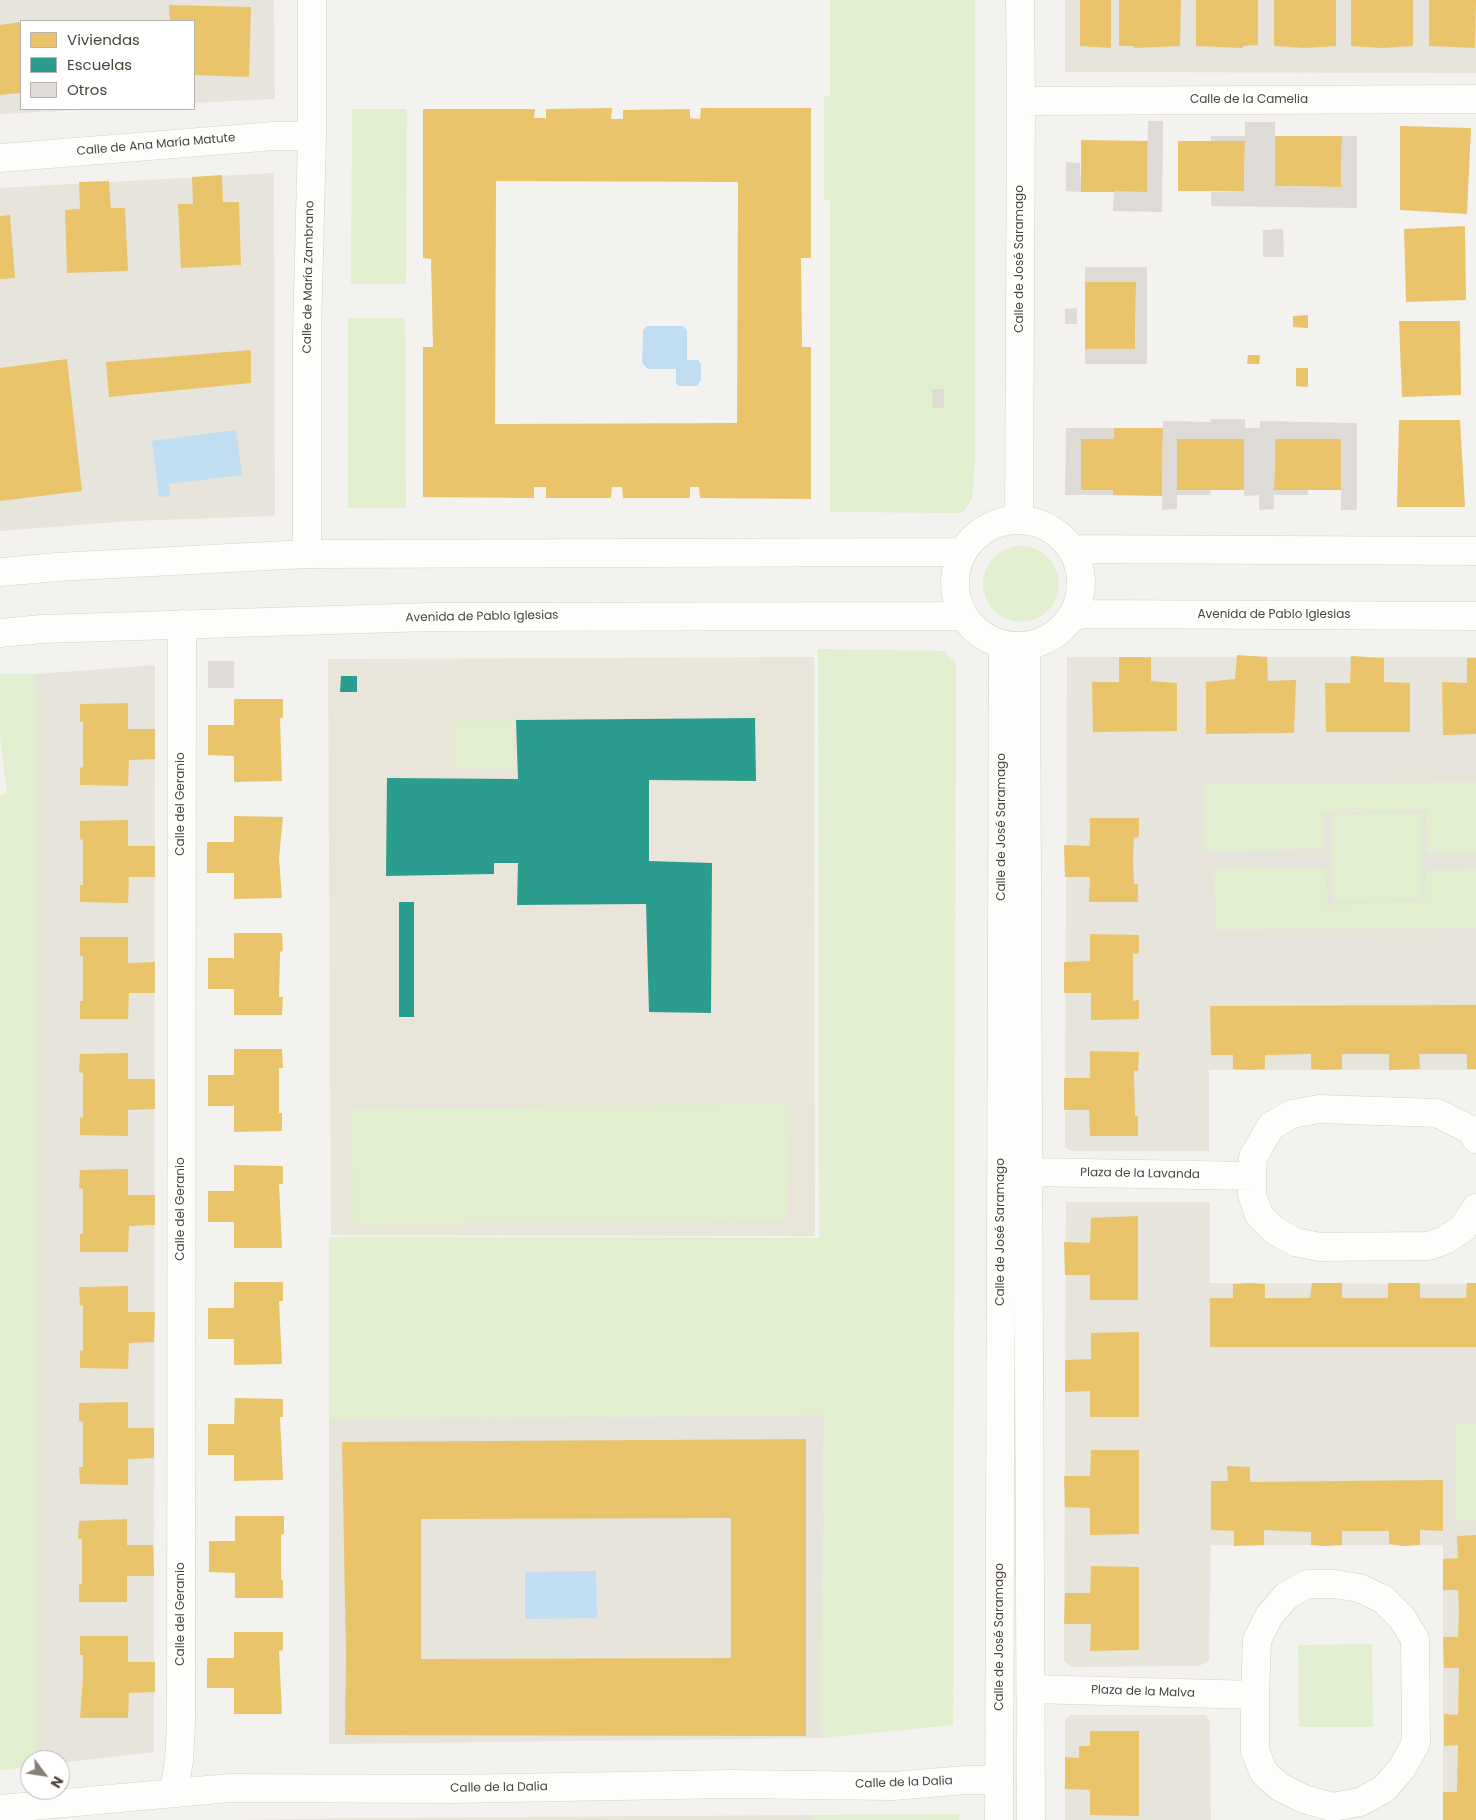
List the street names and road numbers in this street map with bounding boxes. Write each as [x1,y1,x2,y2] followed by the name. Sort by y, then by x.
[1190,93,1308,107] street label: Calle de la Camelia
[76,131,236,159] street label: Calle de Ana María Matute
[1013,185,1027,333] street label: Calle de José Saramago
[300,200,318,354] street label: Calle de María Zambrano
[405,608,559,626] street label: Avenida de Pablo Iglesias
[1197,608,1351,622] street label: Avenida de Pablo Iglesias
[174,752,188,856] street label: Calle del Geranio
[995,753,1009,901] street label: Calle de José Saramago
[174,1157,188,1261] street label: Calle del Geranio
[994,1158,1008,1306] street label: Calle de José Saramago
[1080,1166,1200,1182] street label: Plaza de la Lavanda
[174,1562,188,1666] street label: Calle del Geranio
[993,1563,1007,1711] street label: Calle de José Saramago
[1091,1683,1195,1701] street label: Plaza de la Malva
[855,1774,953,1792] street label: Calle de la Dalia
[450,1780,548,1796] street label: Calle de la Dalia

